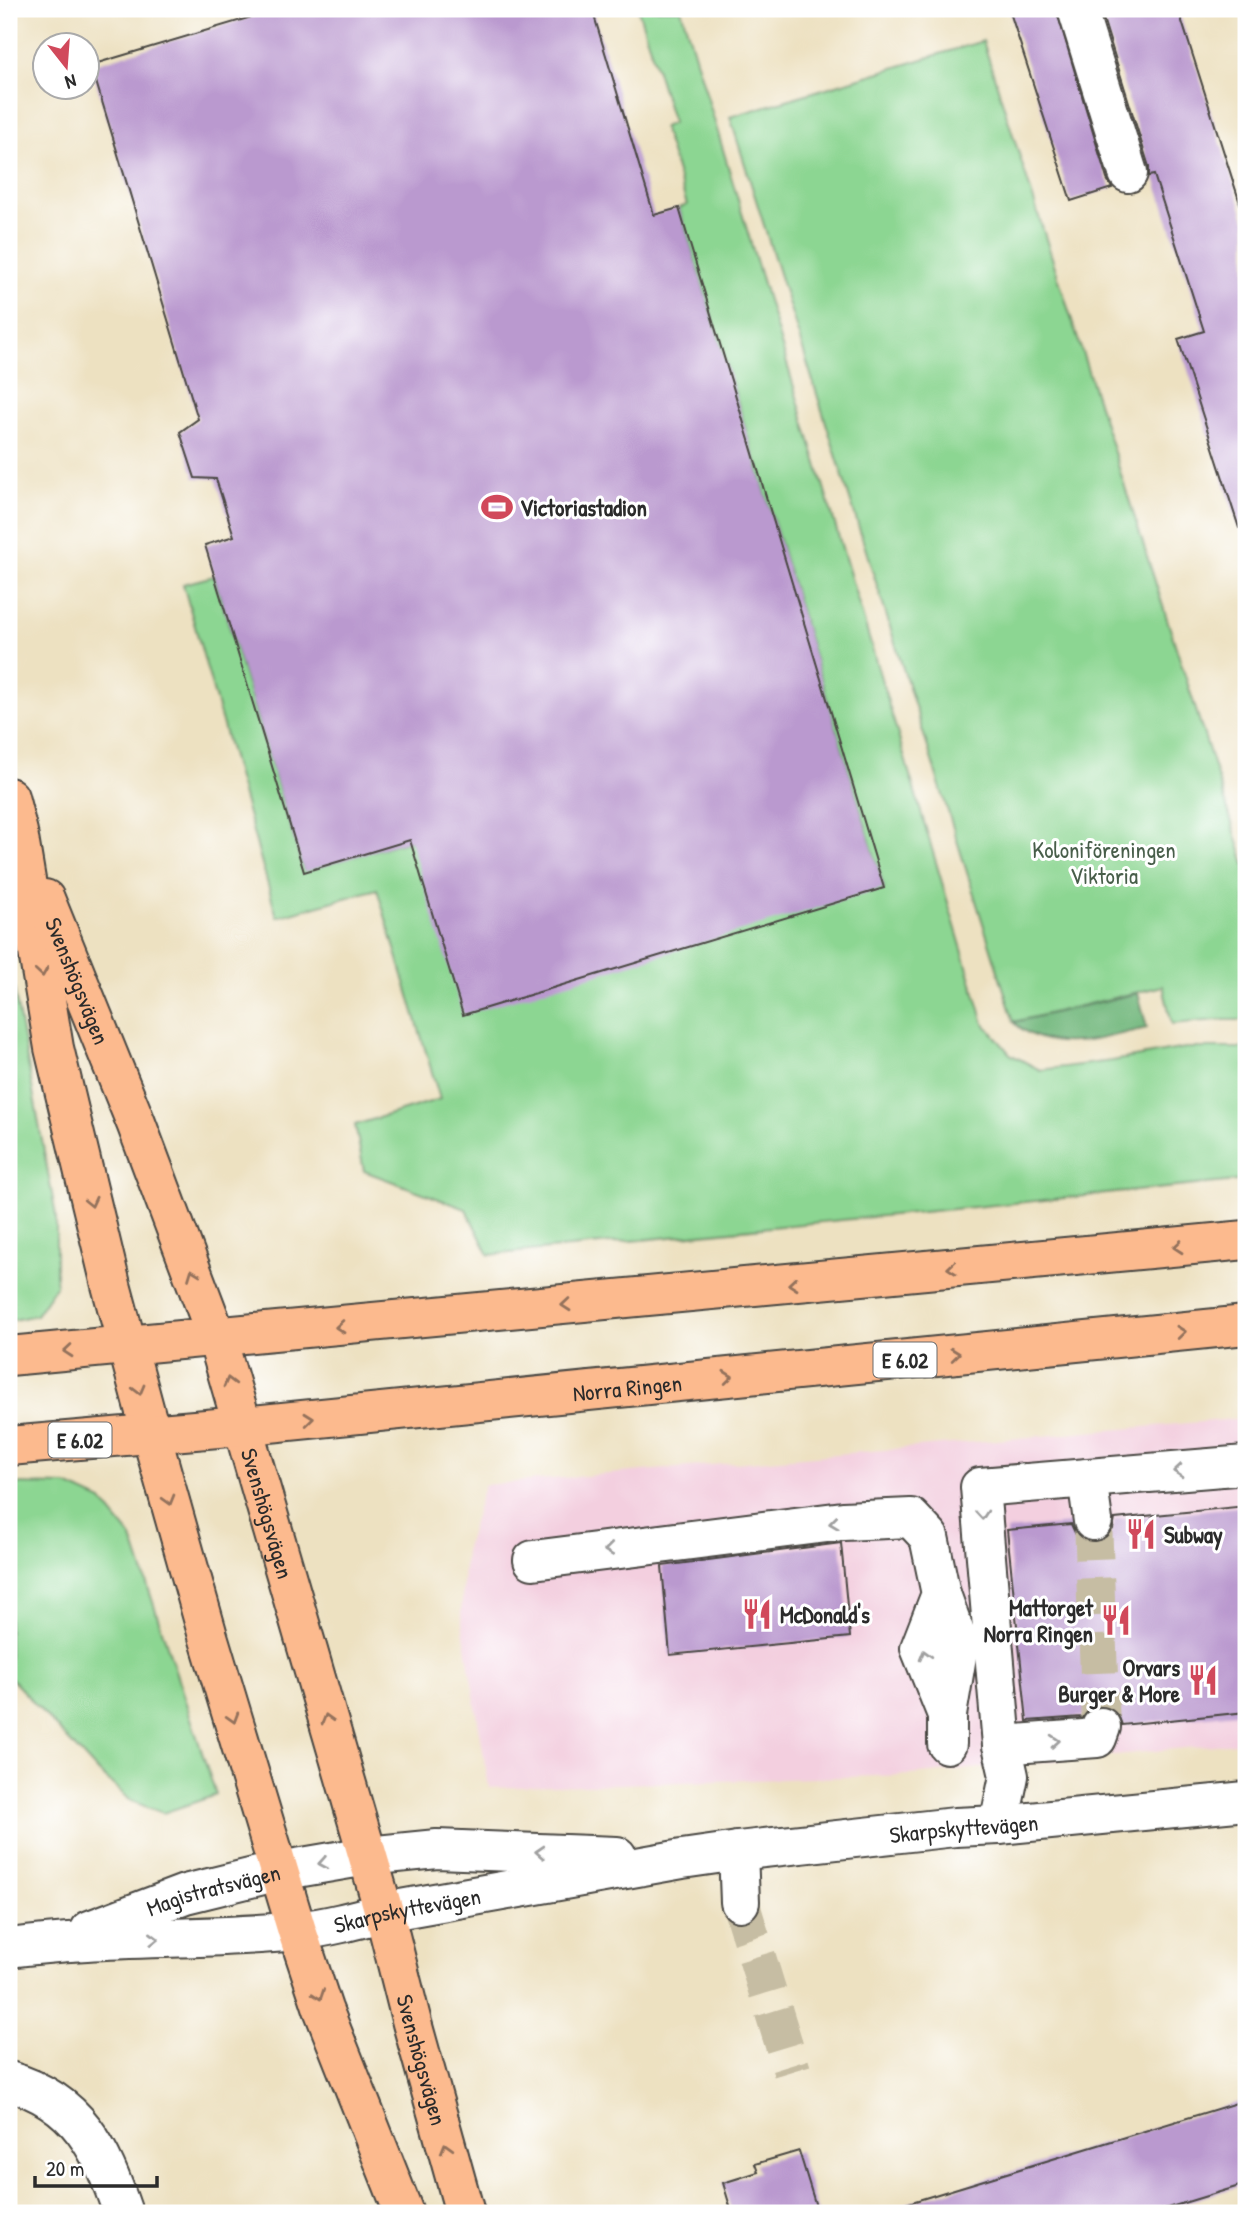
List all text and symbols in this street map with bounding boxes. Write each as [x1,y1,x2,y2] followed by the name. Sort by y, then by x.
[32,32,102,102] north arrow
[62,68,80,96] text: N
[480,490,514,524] sports icon: Victoriastadion
[520,492,647,523] place label: Victoriastadion
[1032,834,1176,891] park label: Koloniföreningen Viktoria
[38,912,118,1049] street label: Svenshögsvägen
[34,966,49,978] one-way arrow
[83,1196,97,1208] one-way arrow
[1173,1239,1184,1254] one-way arrow
[946,1261,958,1276] one-way arrow
[187,1269,201,1281] one-way arrow
[787,1276,798,1291] one-way arrow
[560,1297,571,1312] one-way arrow
[334,1319,345,1334] one-way arrow
[1176,1325,1187,1340] one-way arrow
[874,1342,936,1378] road number: E 6.02
[62,1343,73,1358] one-way arrow
[949,1347,960,1362] one-way arrow
[571,1366,683,1408] street label: Norra Ringen
[723,1370,734,1385] one-way arrow
[223,1376,237,1388] one-way arrow
[131,1384,145,1396] one-way arrow
[304,1412,315,1427] one-way arrow
[48,1422,112,1458] road number: E 6.02
[234,1444,302,1582] street label: Svenshögsvägen
[1172,1463,1183,1478] one-way arrow
[161,1494,176,1506] one-way arrow
[974,1510,989,1521] one-way arrow
[828,1515,840,1530] one-way arrow
[1124,1517,1158,1551] restaurant icon: Subway
[1164,1519,1223,1551] place label: Subway
[603,1543,614,1558] one-way arrow
[984,1592,1094,1650] place label: Mattorget Norra Ringen
[740,1597,774,1631] restaurant icon: McDonald's
[780,1599,870,1630] place label: McDonald's
[1099,1603,1133,1637] restaurant icon: Mattorget Norra Ringen
[918,1650,933,1662] one-way arrow
[1058,1652,1181,1710] place label: Orvars Burger & More
[1186,1663,1220,1697] restaurant icon: Orvars Burger & More
[224,1712,239,1724] one-way arrow
[321,1713,335,1725] one-way arrow
[1050,1734,1061,1749] one-way arrow
[888,1806,1039,1850] street label: Skarpskyttevägen
[535,1845,546,1860] one-way arrow
[317,1855,329,1870] one-way arrow
[142,1856,283,1923] street label: Magistratsvägen
[331,1880,483,1940] street label: Skarpskyttevägen
[149,1931,160,1946] one-way arrow
[311,1989,325,2001] one-way arrow
[390,1991,455,2129] street label: Svenshögsvägen
[440,2142,455,2154] one-way arrow
[35,2145,158,2189] scale bar
[46,2154,84,2183] text: 20 m

